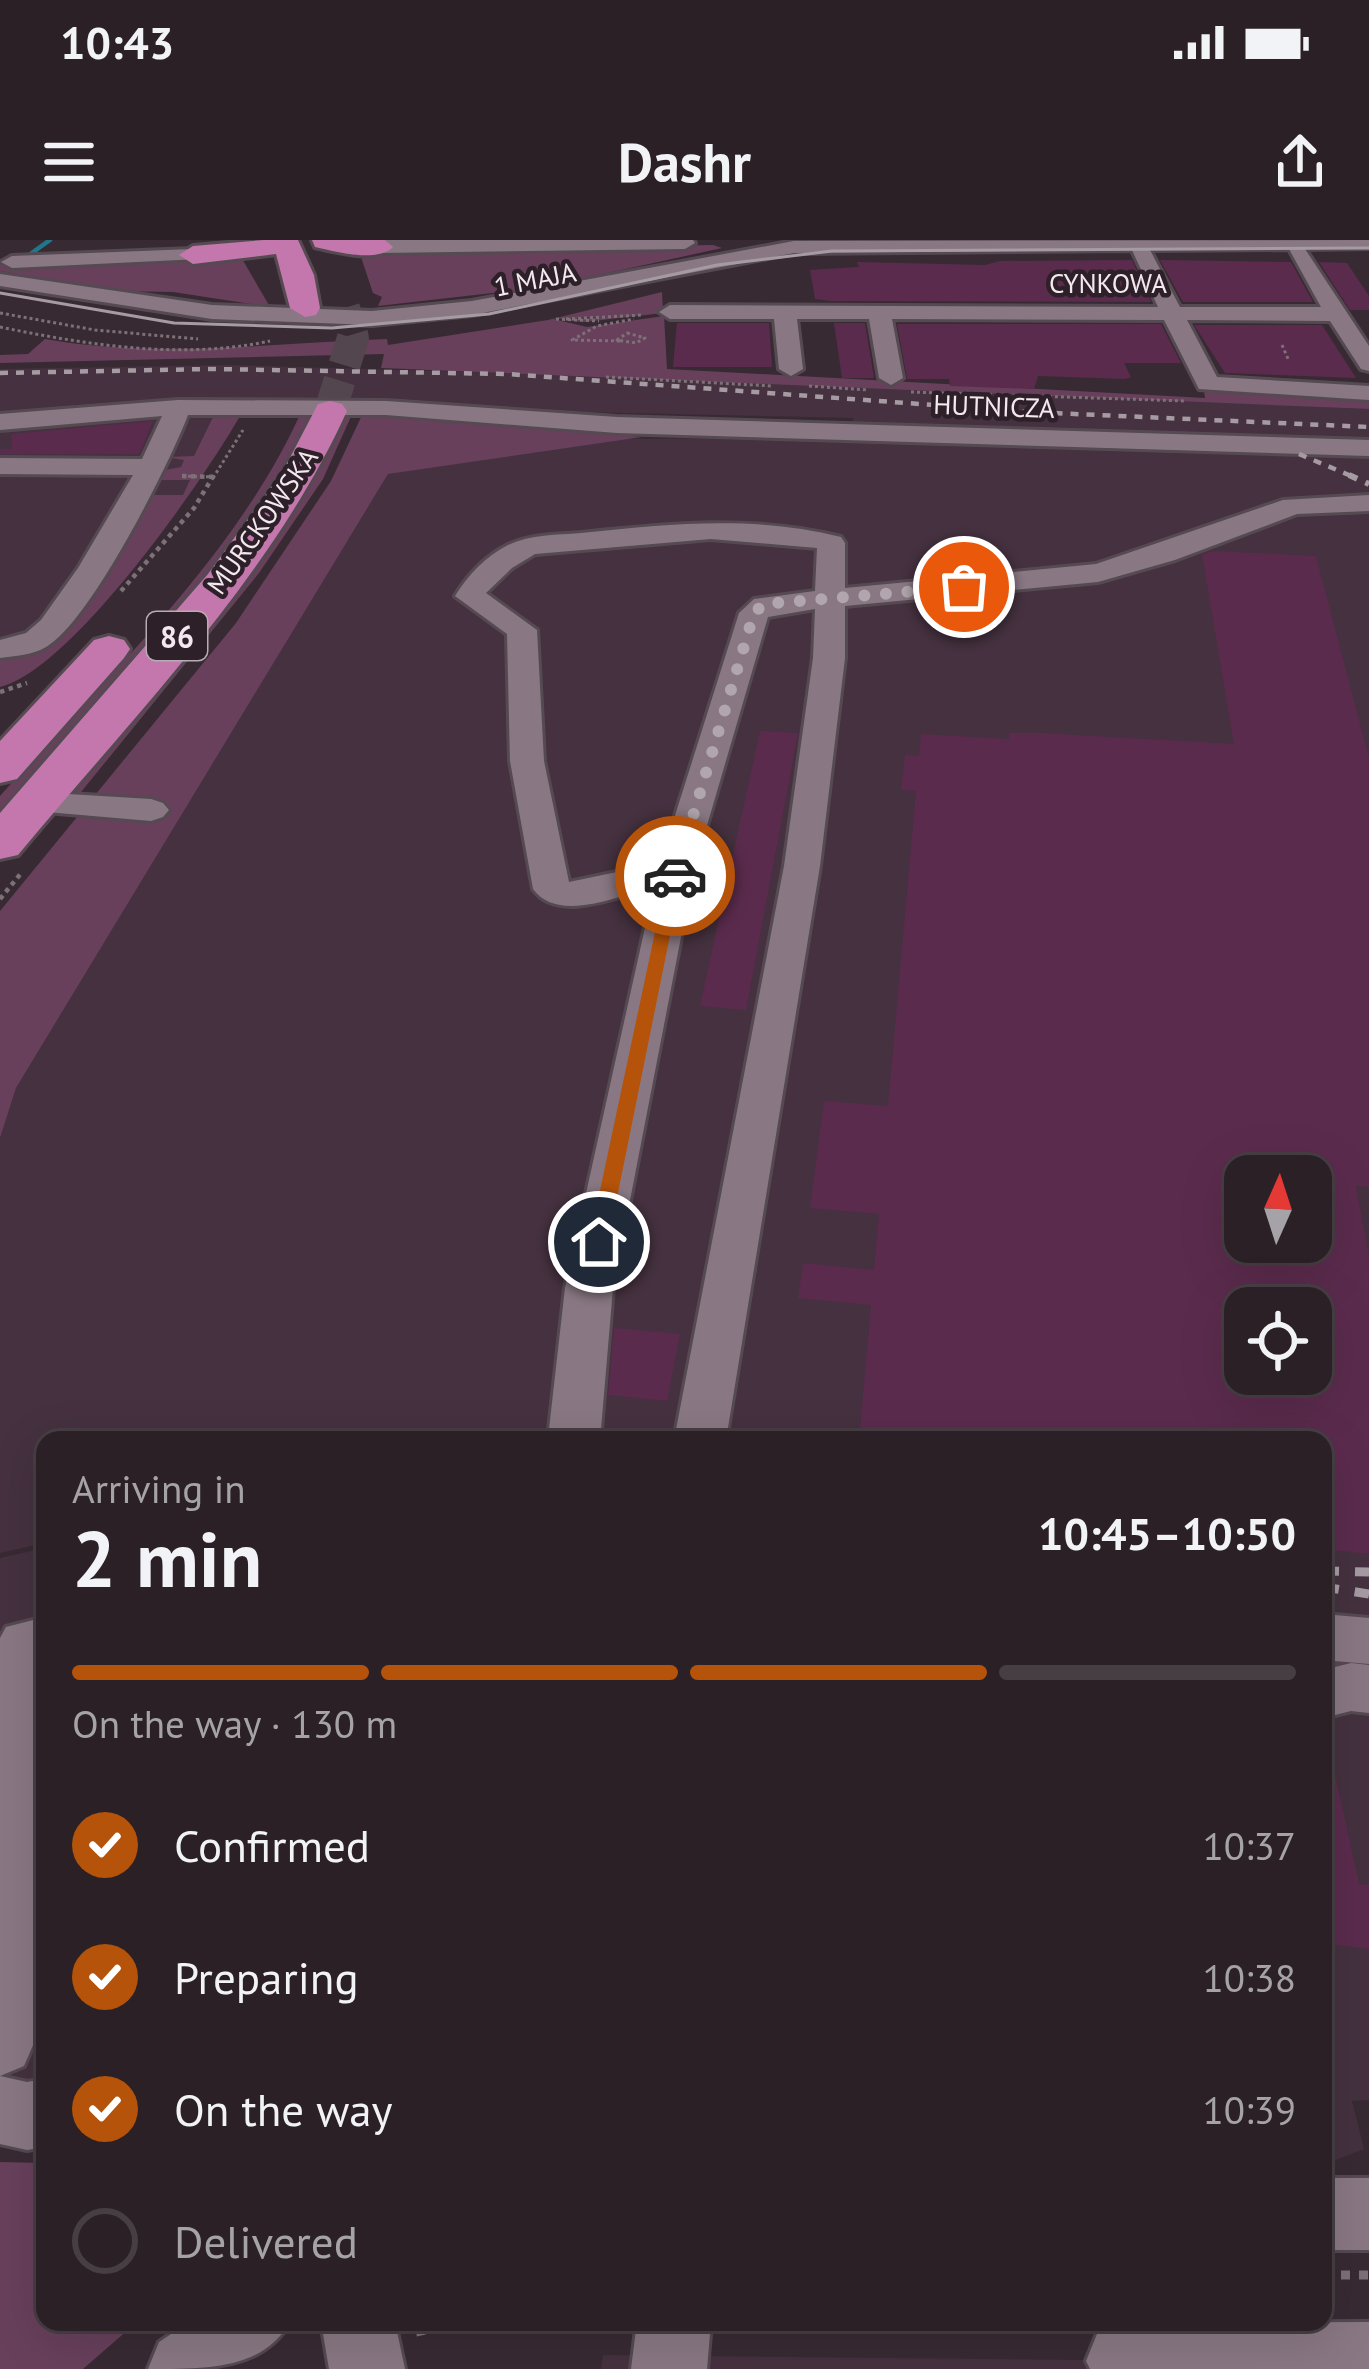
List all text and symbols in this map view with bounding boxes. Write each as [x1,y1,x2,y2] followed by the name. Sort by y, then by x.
[60,13,174,71] text: 10:43
[618,127,751,197] text: Dashr
[36,129,102,195] icon: menu
[1267,129,1333,195] icon: share
[491,254,579,304] street label: 1 MAJA
[1049,266,1167,300] street label: CYNKOWA
[933,387,1056,425] street label: HUTNICZA
[199,441,325,601] street label: MURCKOWSKA
[913,536,1015,638] pin
[931,554,997,620] icon: bag
[147,612,207,660] road number: 86
[615,816,735,936] courier
[642,843,708,909] icon: car
[1224,1155,1332,1263] north arrow
[1224,1155,1332,1395] map controls
[548,1191,650,1293] pin
[566,1209,632,1275] icon: home
[1224,1287,1332,1395] button: locate
[72,1463,246,1514] text: Arriving in
[1038,1504,1296,1562] text: 10:45–10:50
[72,1508,262,1609] text: 2 min
[72,1698,397,1749] text: On the way · 130 m
[72,1812,138,1878] icon: check
[174,1816,370,1874] text: Confirmed
[1202,1820,1296,1871] text: 10:37
[72,1944,138,2010] icon: check
[174,1948,359,2006] text: Preparing
[1202,1952,1296,2003] text: 10:38
[72,2076,138,2142] icon: check
[174,2080,393,2138] text: On the way
[1202,2084,1296,2135] text: 10:39
[174,2212,358,2270] text: Delivered

